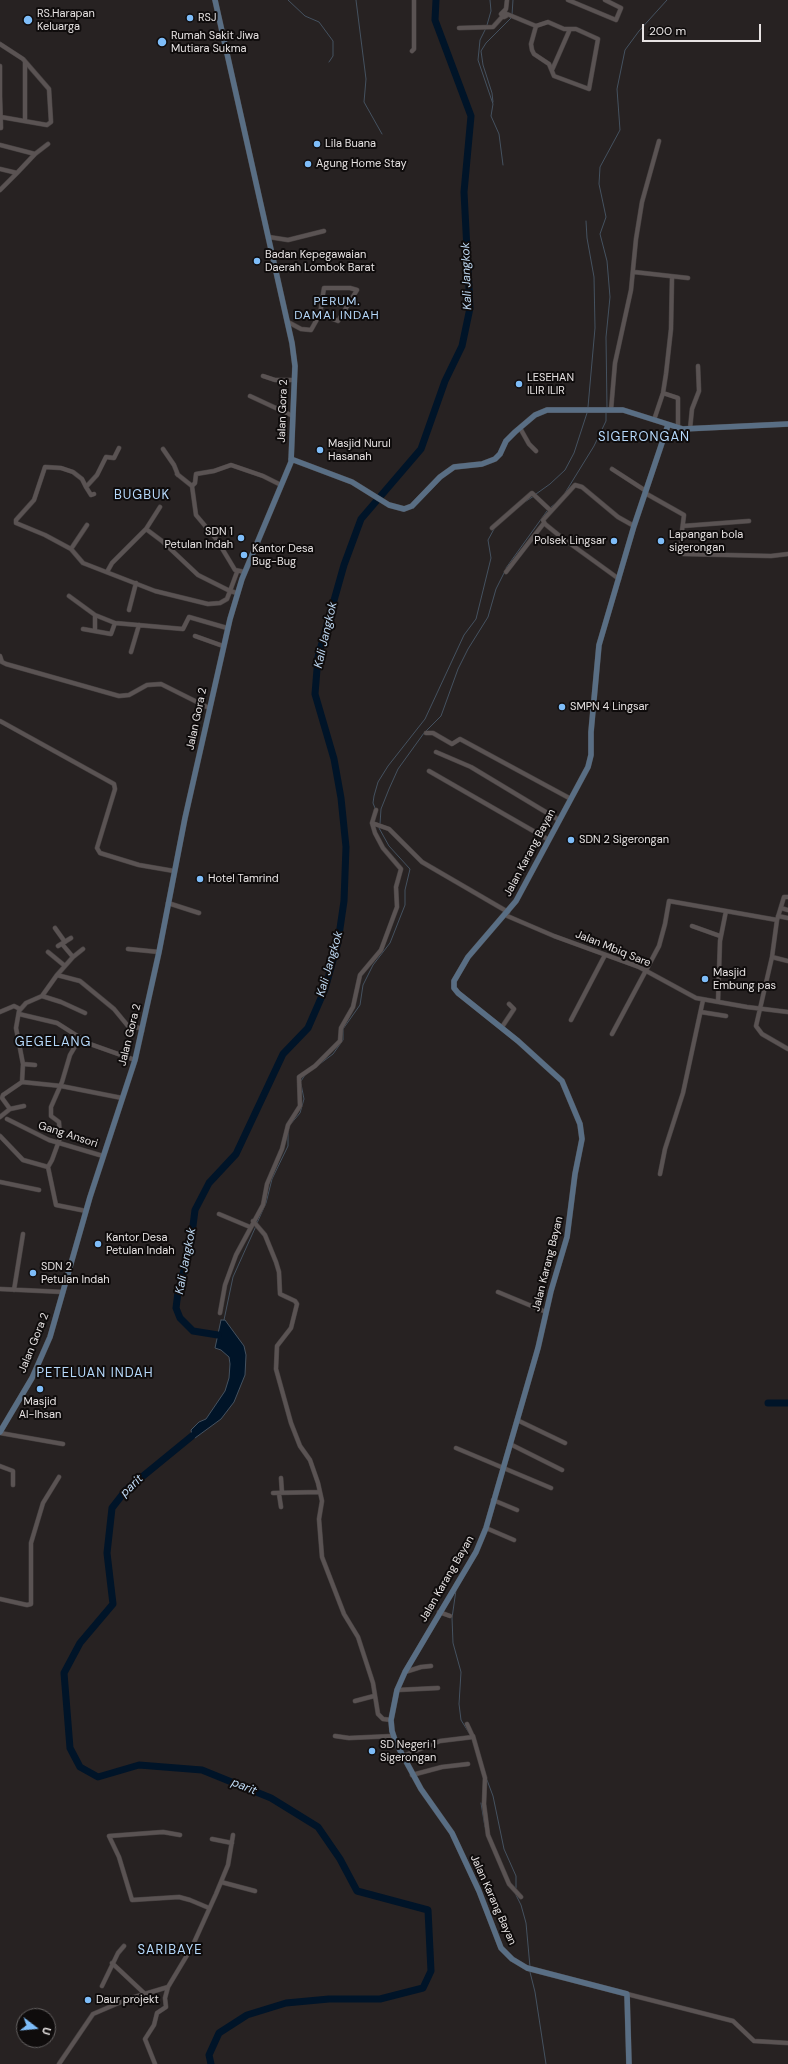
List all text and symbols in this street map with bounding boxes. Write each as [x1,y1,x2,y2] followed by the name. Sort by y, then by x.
[37,7,95,33] place label: RS.Harapan Keluarga
[198,11,216,25] place label: RSJ
[185,13,195,23] marker: RSJ
[22,14,34,26] marker: RS.Harapan Keluarga
[644,16,763,42] scale bar
[649,23,686,39] text: 200 m
[171,29,259,55] place label: Rumah Sakit Jiwa Mutiara Sukma
[156,36,168,48] marker: Rumah Sakit Jiwa Mutiara Sukma
[325,137,376,151] place label: Lila Buana
[312,139,322,149] marker: Lila Buana
[316,157,407,171] place label: Agung Home Stay
[303,159,313,169] marker: Agung Home Stay
[459,242,475,310] water label: Kali Jangkok
[265,248,375,274] place label: Badan Kepegawaian Daerah Lombok Barat
[252,256,262,266] marker: Badan Kepegawaian Daerah Lombok Barat
[294,295,380,323] district label: PERUM. DAMAI INDAH
[527,371,574,397] place label: LESEHAN ILIR ILIR
[275,379,291,443] street label: Jalan Gora 2
[514,379,524,389] marker: LESEHAN ILIR ILIR
[598,430,690,446] district label: SIGERONGAN
[328,437,391,463] place label: Masjid Nurul Hasanah
[315,445,325,455] marker: Masjid Nurul Hasanah
[114,488,170,504] district label: BUGBUK
[164,525,233,551] place label: SDN 1 Petulan Indah
[669,528,743,554] place label: Lapangan bola sigerongan
[236,533,246,543] marker: SDN 1 Petulan Indah
[534,534,606,548] place label: Polsek Lingsar
[609,536,619,546] marker: Polsek Lingsar
[656,536,666,546] marker: Lapangan bola sigerongan
[252,542,313,568] place label: Kantor Desa Bug-Bug
[239,550,249,560] marker: Kantor Desa Bug-Bug
[311,600,341,670] water label: Kali Jangkok
[184,687,210,751] street label: Jalan Gora 2
[570,700,649,714] place label: SMPN 4 Lingsar
[557,702,567,712] marker: SMPN 4 Lingsar
[501,807,559,899] street label: Jalan Karang Bayan
[579,833,669,847] place label: SDN 2 Sigerongan
[566,835,576,845] marker: SDN 2 Sigerongan
[208,872,279,886] place label: Hotel Tamrind
[195,874,205,884] marker: Hotel Tamrind
[573,928,653,970] street label: Jalan Mbiq Sare
[314,930,346,998] water label: Kali Jangkok
[713,966,776,992] place label: Masjid Embung pas
[700,974,710,984] marker: Masjid Embung pas
[116,1003,144,1067] street label: Jalan Gora 2
[15,1035,91,1051] district label: GEGELANG
[36,1119,100,1151] street label: Gang Ansori
[530,1215,566,1313] street label: Jalan Karang Bayan
[172,1226,200,1296] water label: Kali Jangkok
[106,1231,175,1257] place label: Kantor Desa Petulan Indah
[93,1239,103,1249] marker: Kantor Desa Petulan Indah
[41,1260,110,1286] place label: SDN 2 Petulan Indah
[28,1268,38,1278] marker: SDN 2 Petulan Indah
[16,1311,52,1375] street label: Jalan Gora 2
[37,1366,153,1382] district label: PETELUAN INDAH
[35,1384,45,1394] marker: Masjid Al-Ihsan
[19,1395,61,1421] place label: Masjid Al-Ihsan
[118,1472,146,1500] water label: parit
[417,1534,477,1624] street label: Jalan Karang Bayan
[380,1738,436,1764] place label: SD Negeri 1 Sigerongan
[367,1746,377,1756] marker: SD Negeri 1 Sigerongan
[229,1775,259,1799] water label: parit
[467,1853,519,1947] street label: Jalan Karang Bayan
[137,1943,203,1959] district label: SARIBAYE
[96,1993,159,2007] place label: Daur projekt
[83,1995,93,2005] marker: Daur projekt
[16,2008,56,2048] north arrow
[39,2025,54,2037] text: U

